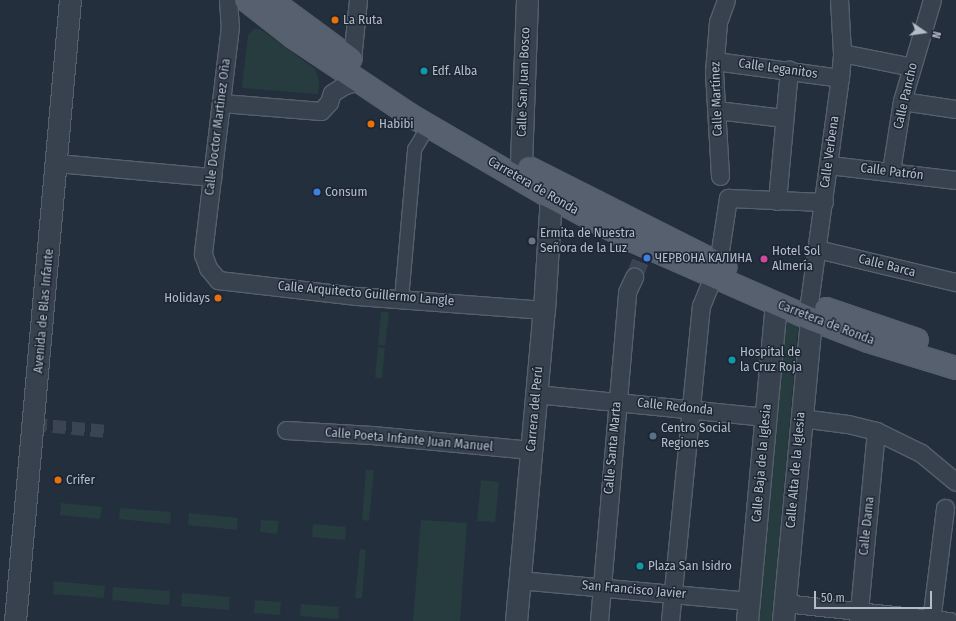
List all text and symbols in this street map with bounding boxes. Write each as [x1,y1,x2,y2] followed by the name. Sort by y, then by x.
[343,12,383,28] place label: La Ruta
[904,12,944,52] north arrow
[330,15,340,25] marker: La Ruta
[514,27,534,137] street label: Calle San Juan Bosco
[929,30,943,39] text: N
[737,56,819,82] street label: Calle Leganitos
[202,58,234,196] street label: Calle Doctor Martínez Oña
[708,61,726,137] street label: Calle Martínez
[891,61,921,131] street label: Calle Pancho
[432,63,477,79] place label: Edf. Alba
[419,66,429,76] marker: Edf. Alba
[817,115,843,189] street label: Calle Verbena
[379,116,414,132] place label: Habibi
[366,119,376,129] marker: Habibi
[485,154,581,218] street label: Carretera de Ronda
[859,160,925,184] street label: Calle Patrón
[325,184,367,200] place label: Consum
[312,187,322,197] marker: Consum
[540,226,635,257] place label: Ermita de Nuestra Señora de la Luz
[527,236,537,246] marker: Ermita de Nuestra Señora de la Luz
[772,244,820,275] place label: Hotel Sol Almería
[31,248,57,374] street label: Avenida de Blas Infante
[655,250,752,266] place label: ЧЕРВOHA KAЛИHA
[857,251,917,281] street label: Calle Barca
[642,253,652,263] marker: ЧЕРВOHA KAЛИHA
[759,254,769,264] marker: Hotel Sol Almería
[277,279,455,309] street label: Calle Arquitecto Guillermo Langle
[164,290,210,306] place label: Holidays
[213,293,223,303] marker: Holidays
[775,297,877,349] street label: Carretera de Ronda
[740,345,802,376] place label: Hospital de la Cruz Roja
[727,355,737,365] marker: Hospital de la Cruz Roja
[524,366,546,452] street label: Carrera del Perú
[636,395,714,419] street label: Calle Redonda
[601,401,625,495] street label: Calle Santa Marta
[749,403,775,523] street label: Calle Baja de la Iglesia
[783,411,809,529] street label: Calle Alta de la Iglesia
[661,421,731,452] place label: Centro Social Regiones
[324,425,494,455] street label: Calle Poeta Infante Juan Manuel
[648,431,658,441] marker: Centro Social Regiones
[66,472,95,488] place label: Crifer
[53,475,63,485] marker: Crifer
[856,496,878,556] street label: Calle Dama
[648,558,732,574] place label: Plaza San Isidro
[635,561,645,571] marker: Plaza San Isidro
[581,578,687,602] street label: San Francisco Javier
[816,583,934,609] scale bar
[821,591,845,605] text: 50 m

